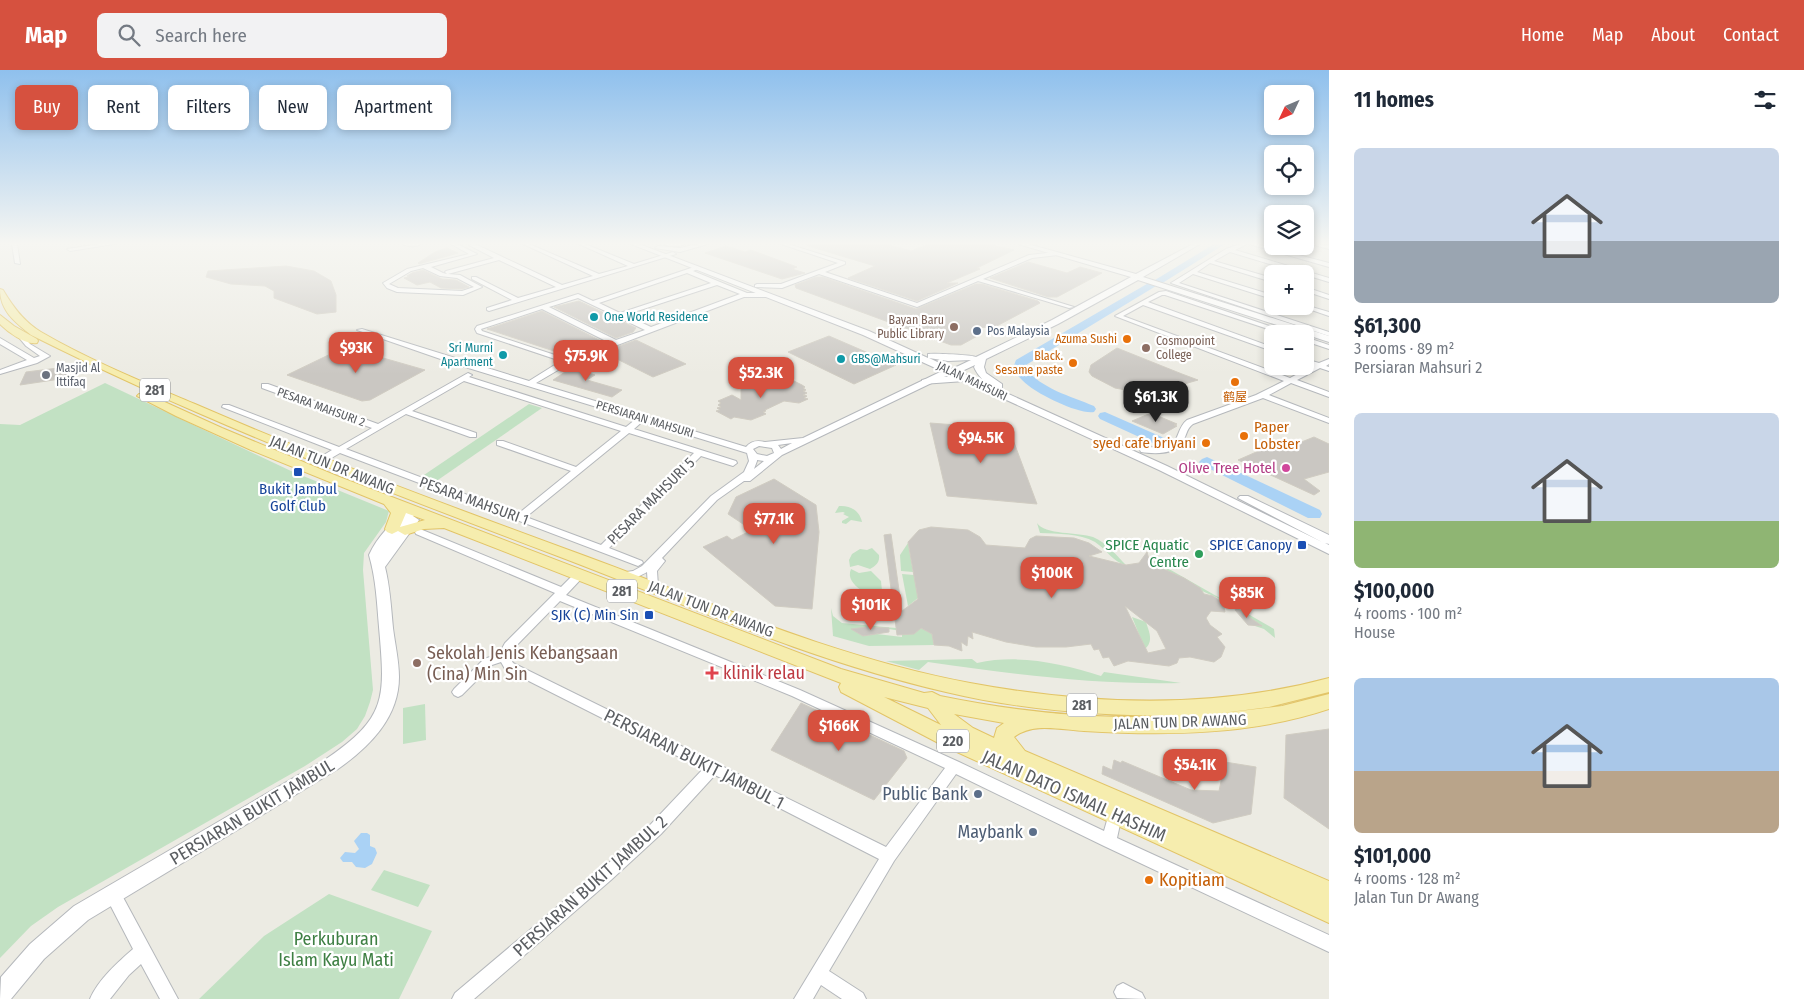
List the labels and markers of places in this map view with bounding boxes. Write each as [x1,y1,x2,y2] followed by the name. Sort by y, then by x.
[604,310,708,324] place label: One World Residence
[588,311,600,323] marker: One World Residence
[877,313,945,341] place label: Bayan Baru Public Library
[948,321,960,333] marker: Bayan Baru Public Library
[987,324,1050,338] place label: Pos Malaysia
[971,325,983,337] marker: Pos Malaysia
[326,332,386,374] pin: $93K
[1055,332,1117,346] place label: Azuma Sushi
[1121,333,1133,345] marker: Azuma Sushi
[1156,334,1215,362] place label: Cosmopoint College
[545,340,627,382] pin: $75.9K
[441,341,493,369] place label: Sri Murni Apartment
[1140,342,1152,354] marker: Cosmopoint College
[497,349,509,361] marker: Sri Murni Apartment
[995,349,1063,377] place label: Black. Sesame paste
[851,352,921,366] place label: GBS@Mahsuri
[835,353,847,365] marker: GBS@Mahsuri
[720,356,802,399] pin: $52.3K
[1067,357,1079,369] marker: Black. Sesame paste
[56,361,100,389] place label: Masjid Al Ittifaq
[40,369,52,381] marker: Masjid Al Ittifaq
[1229,376,1241,388] marker: 鹤屋
[1115,380,1197,423] pin: $61.3K
[1223,390,1247,404] place label: 鹤屋
[1254,418,1301,453] place label: Paper Lobster
[940,422,1022,464] pin: $94.5K
[1238,430,1250,442] marker: Paper Lobster
[1093,434,1196,452] place label: syed cafe briyani
[1200,437,1212,449] marker: syed cafe briyani
[1179,459,1276,477] place label: Olive Tree Hotel
[1280,462,1292,474] marker: Olive Tree Hotel
[292,466,304,478] marker: Bukit Jambul Golf Club
[259,480,337,515] place label: Bukit Jambul Golf Club
[733,502,815,545] pin: $77.1K
[1105,536,1190,571] place label: SPICE Aquatic Centre
[1209,536,1292,554] place label: SPICE Canopy
[1296,539,1308,551] marker: SPICE Canopy
[1193,548,1205,560] marker: SPICE Aquatic Centre
[1017,556,1087,599] pin: $100K
[1217,576,1277,619] pin: $85K
[836,588,906,631] pin: $101K
[551,606,639,624] place label: SJK (C) Min Sin
[643,609,655,621] marker: SJK (C) Min Sin
[427,642,618,685] place label: Sekolah Jenis Kebangsaan (Cina) Min Sin
[411,657,423,669] marker: Sekolah Jenis Kebangsaan (Cina) Min Sin
[723,662,805,684] place label: klinik relau
[705,666,719,680] marker: klinik relau
[804,710,874,752] pin: $166K
[1154,748,1236,791] pin: $54.1K
[882,783,969,805] place label: Public Bank
[972,788,984,800] marker: Public Bank
[958,821,1024,843] place label: Maybank
[1027,826,1039,838] marker: Maybank
[1159,869,1225,891] place label: Kopitiam
[1143,874,1155,886] marker: Kopitiam

